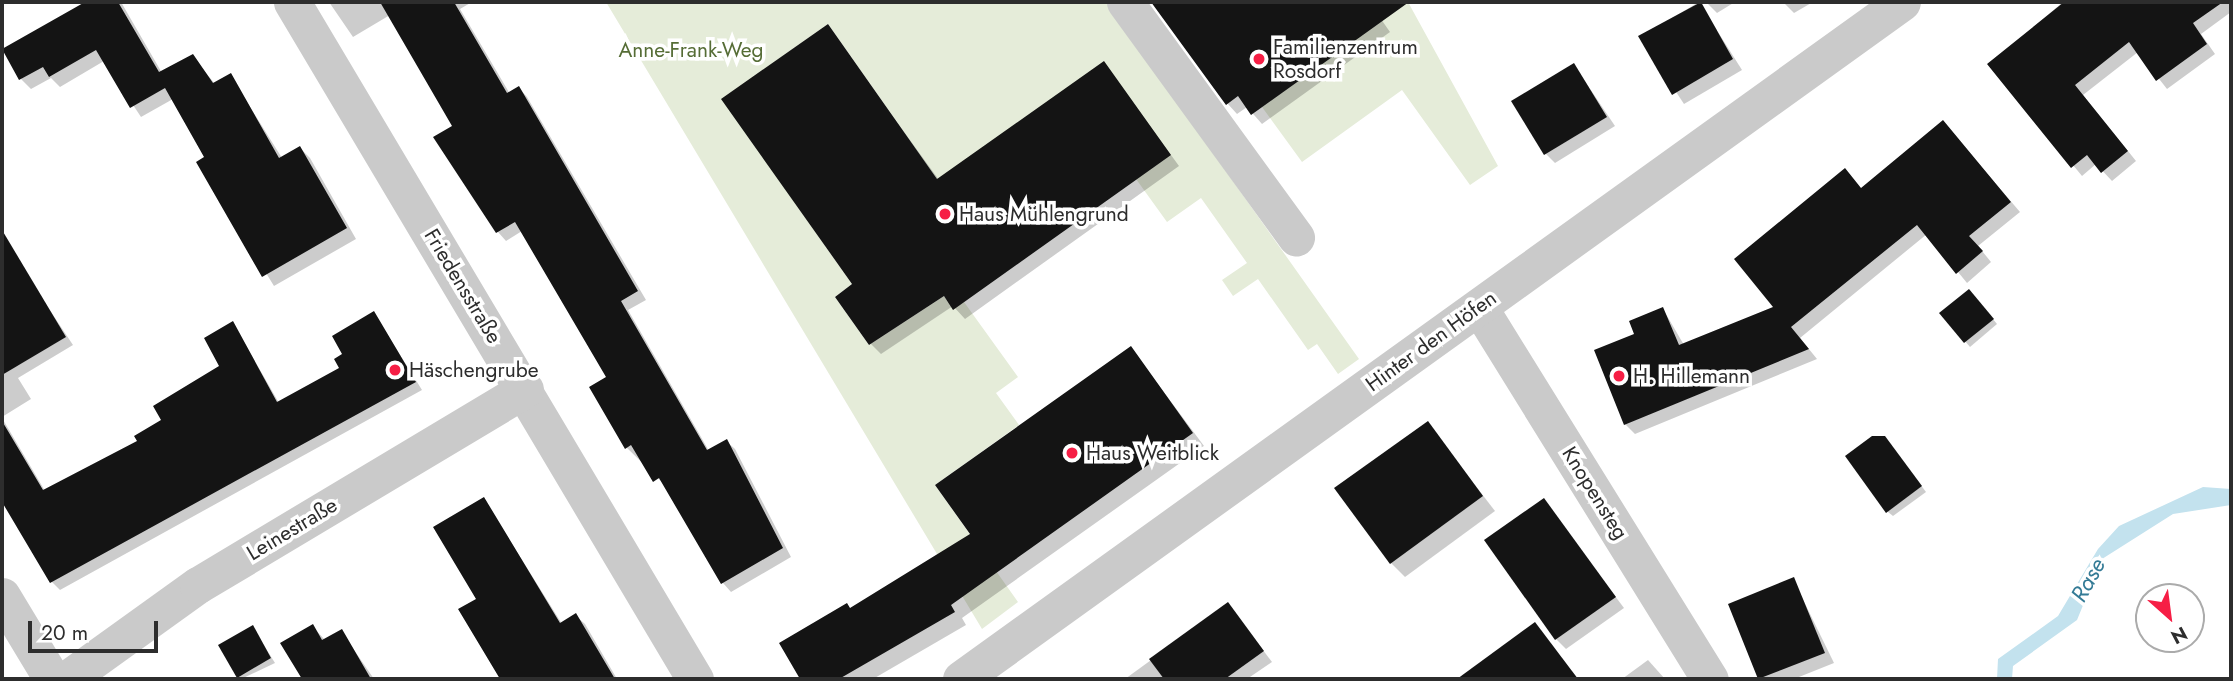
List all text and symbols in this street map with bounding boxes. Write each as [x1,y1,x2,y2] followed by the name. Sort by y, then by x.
[1273,34,1418,84] place label: Familienzentrum Rosdorf
[618,37,764,63] park label: Anne-Frank-Weg
[1251,51,1267,67] marker: Familienzentrum Rosdorf
[959,201,1129,227] place label: Haus Mühlengrund
[937,206,953,222] marker: Haus Mühlengrund
[419,224,507,348] street label: Friedensstraße
[1361,285,1501,397] street label: Hinter den Höfen
[409,357,539,383] place label: Häschengrube
[387,362,403,378] marker: Häschengrube
[1633,363,1750,389] place label: H. Hillemann
[1611,368,1627,384] marker: H. Hillemann
[1086,440,1219,466] place label: Haus Weitblick
[1557,442,1633,544] street label: Knopensteg
[1064,445,1080,461] marker: Haus Weitblick
[242,492,342,566] street label: Leinestraße
[2065,553,2111,607] water label: Rase
[2135,583,2205,653] north arrow
[32,608,161,652] scale bar
[41,618,88,648] text: 20 m
[2166,620,2192,651] text: N

